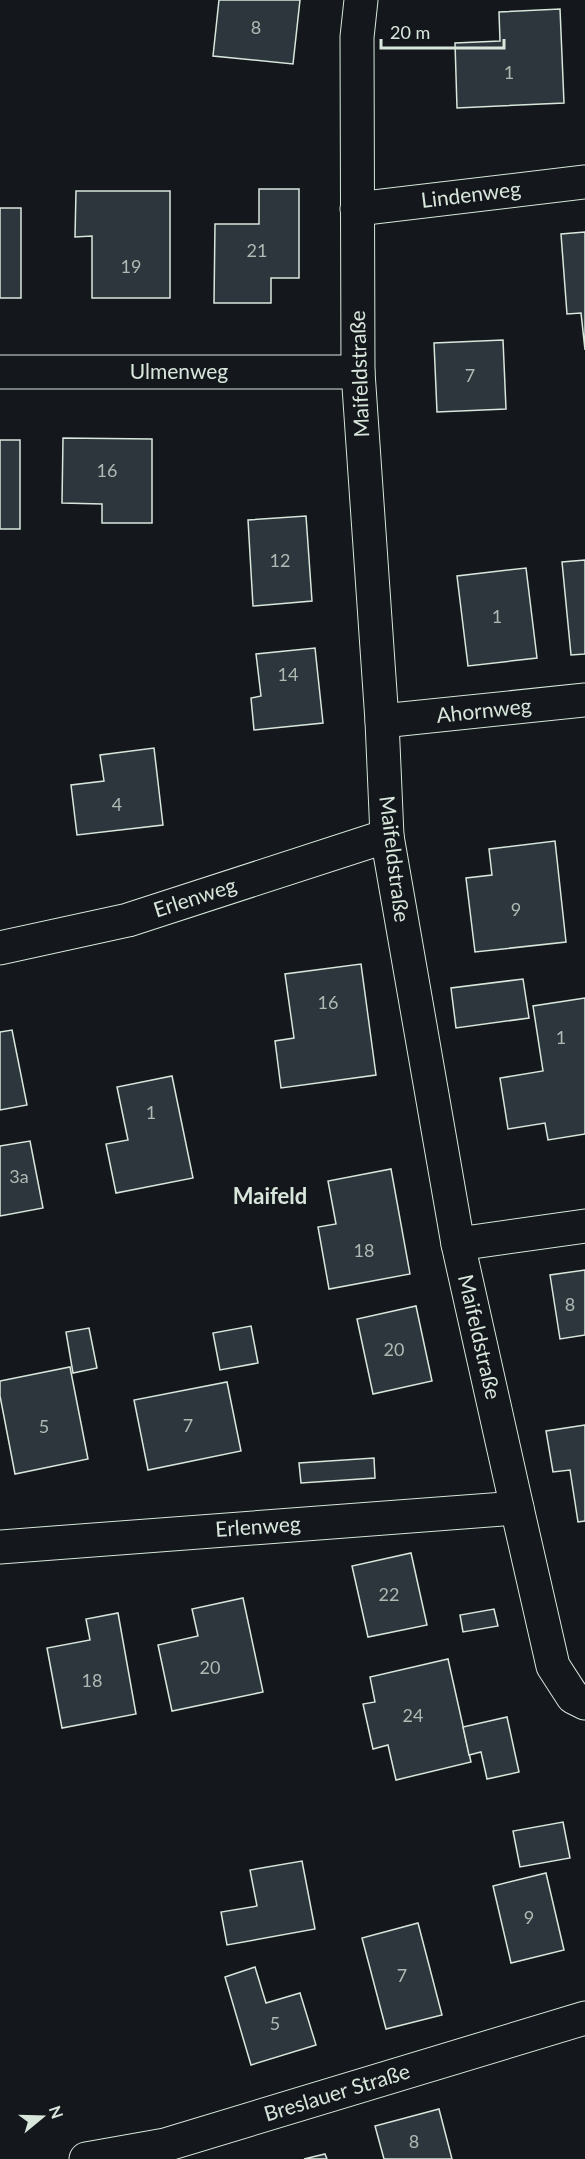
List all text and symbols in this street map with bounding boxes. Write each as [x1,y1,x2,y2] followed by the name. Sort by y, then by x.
[381,12,504,50] scale bar
[251,16,261,38] house number: 8
[390,21,430,43] text: 20 m
[504,61,514,83] house number: 1
[419,175,522,212] street label: Lindenweg
[247,239,267,261] house number: 21
[121,255,141,277] house number: 19
[344,310,373,438] street label: Maifeldstraße
[130,358,228,383] street label: Ulmenweg
[465,364,475,386] house number: 7
[97,459,117,481] house number: 16
[270,549,290,571] house number: 12
[492,605,502,627] house number: 1
[278,663,298,685] house number: 14
[435,692,533,727] street label: Ahornweg
[112,793,122,815] house number: 4
[375,794,416,924] street label: Maifeldstraße
[150,871,239,922] street label: Erlenweg
[511,898,521,920] house number: 9
[318,991,338,1013] house number: 16
[556,1026,566,1048] house number: 1
[146,1101,156,1123] house number: 1
[9,1165,29,1187] house number: 3a
[233,1182,307,1209] district label: Maifeld
[354,1239,374,1261] house number: 18
[454,1272,507,1401] street label: Maifeldstraße
[565,1293,575,1315] house number: 8
[384,1338,404,1360] house number: 20
[183,1414,193,1436] house number: 7
[39,1415,49,1437] house number: 5
[214,1510,302,1541] street label: Erlenweg
[379,1583,399,1605] house number: 22
[200,1656,220,1678] house number: 20
[82,1669,102,1691] house number: 18
[403,1704,423,1726] house number: 24
[524,1906,534,1928] house number: 9
[397,1964,407,1986] house number: 7
[270,2012,280,2034] house number: 5
[261,2058,412,2126] street label: Breslauer Straße
[12,2087,72,2147] north arrow
[46,2103,68,2121] text: N
[409,2130,419,2152] house number: 8

